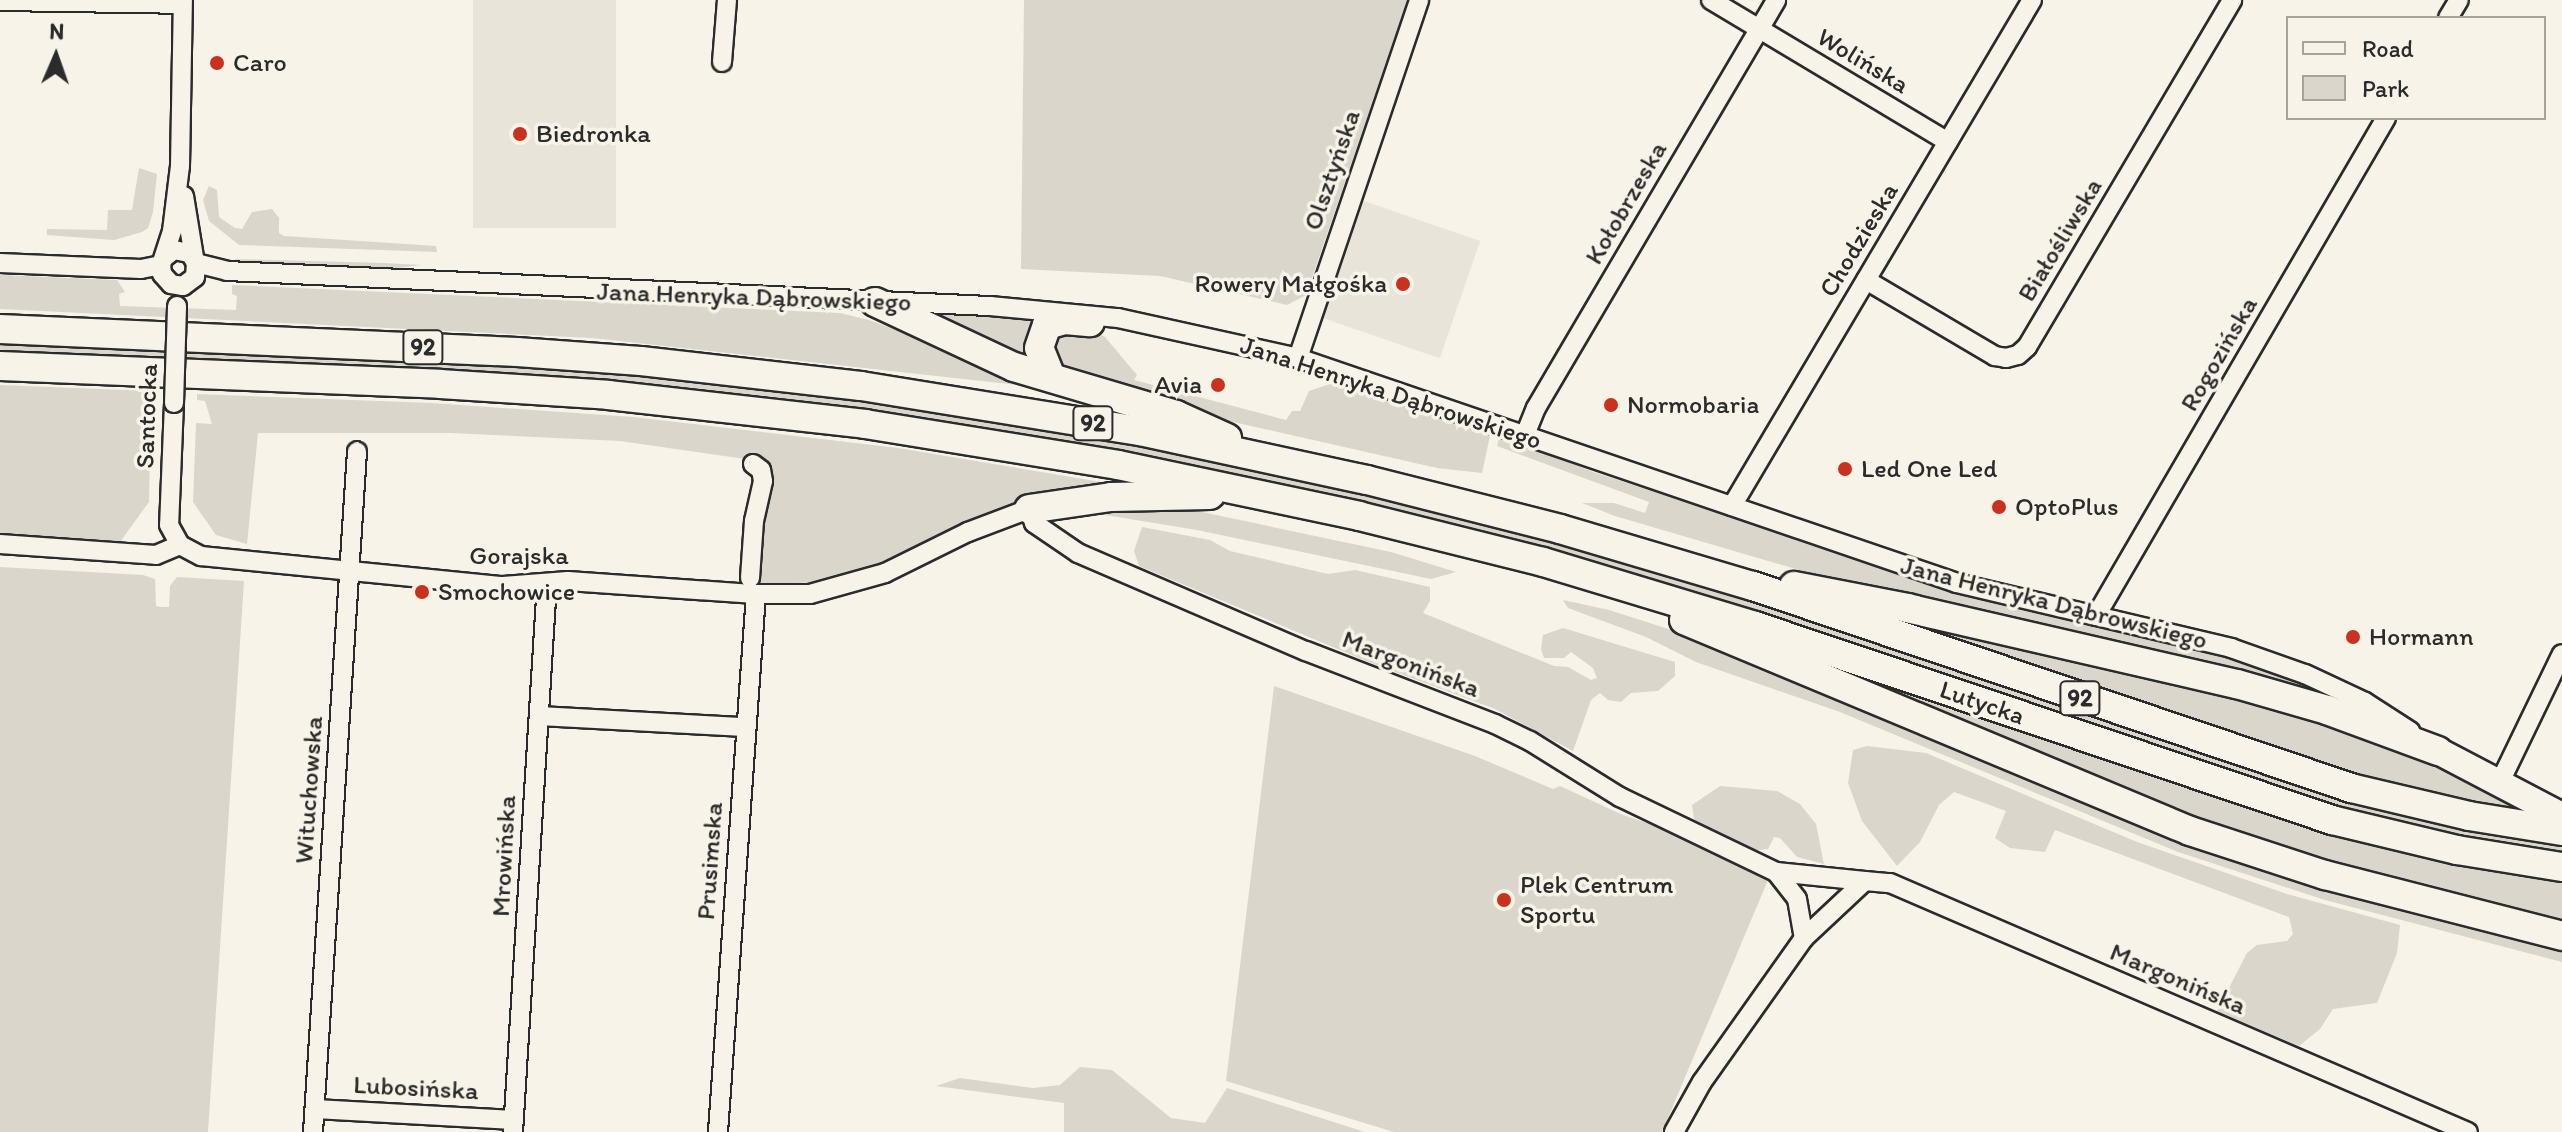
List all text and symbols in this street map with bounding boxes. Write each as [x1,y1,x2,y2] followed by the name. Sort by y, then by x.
[16,16,96,96] north arrow
[2286,16,2546,120] legend
[49,18,65,45] text: N
[1811,21,1915,101] street label: Wolińska
[2362,34,2414,63] text: Road
[233,47,287,79] place label: Caro
[208,54,226,72] marker: Caro
[2362,74,2409,103] text: Park
[1297,106,1367,234] street label: Olsztyńska
[536,118,651,150] place label: Biedronka
[511,125,529,143] marker: Biedronka
[1578,136,1674,270] street label: Kołobrzeska
[2011,173,2109,307] street label: Białośliwska
[1813,177,1905,303] street label: Chodzieska
[1194,268,1387,300] place label: Rowery Małgośka
[1394,275,1412,293] marker: Rowery Małgośka
[597,276,911,318] street label: Jana Henryka Dąbrowskiego
[2174,291,2264,417] street label: Rogozińska
[401,327,445,367] road number: 92
[1237,330,1545,456] street label: Jana Henryka Dąbrowskiego
[130,363,164,469] street label: Santocka
[1154,369,1202,401] place label: Avia
[1209,376,1227,394] marker: Avia
[1627,389,1759,421] place label: Normobaria
[1602,396,1620,414] marker: Normobaria
[1071,403,1115,443] road number: 92
[1861,453,1998,485] place label: Led One Led
[1836,460,1854,478] marker: Led One Led
[2015,491,2119,523] place label: OptoPlus
[1990,498,2008,516] marker: OptoPlus
[469,540,569,572] street label: Gorajska
[1898,550,2210,656] street label: Jana Henryka Dąbrowskiego
[438,576,575,608] place label: Smochowice
[413,583,431,601] marker: Smochowice
[2369,621,2474,653] place label: Hormann
[1338,623,1484,705] street label: Margonińska
[2344,628,2362,646] marker: Hormann
[1935,674,2029,732] street label: Lutycka
[2058,678,2102,718] road number: 92
[288,715,330,865] street label: Wituchowska
[485,794,523,918] street label: Mrowińska
[690,801,730,921] street label: Prusimska
[1520,869,1674,930] place label: Plek Centrum Sportu
[1495,891,1513,909] marker: Plek Centrum Sportu
[2105,936,2251,1022] street label: Margonińska
[352,1069,480,1107] street label: Lubosińska

